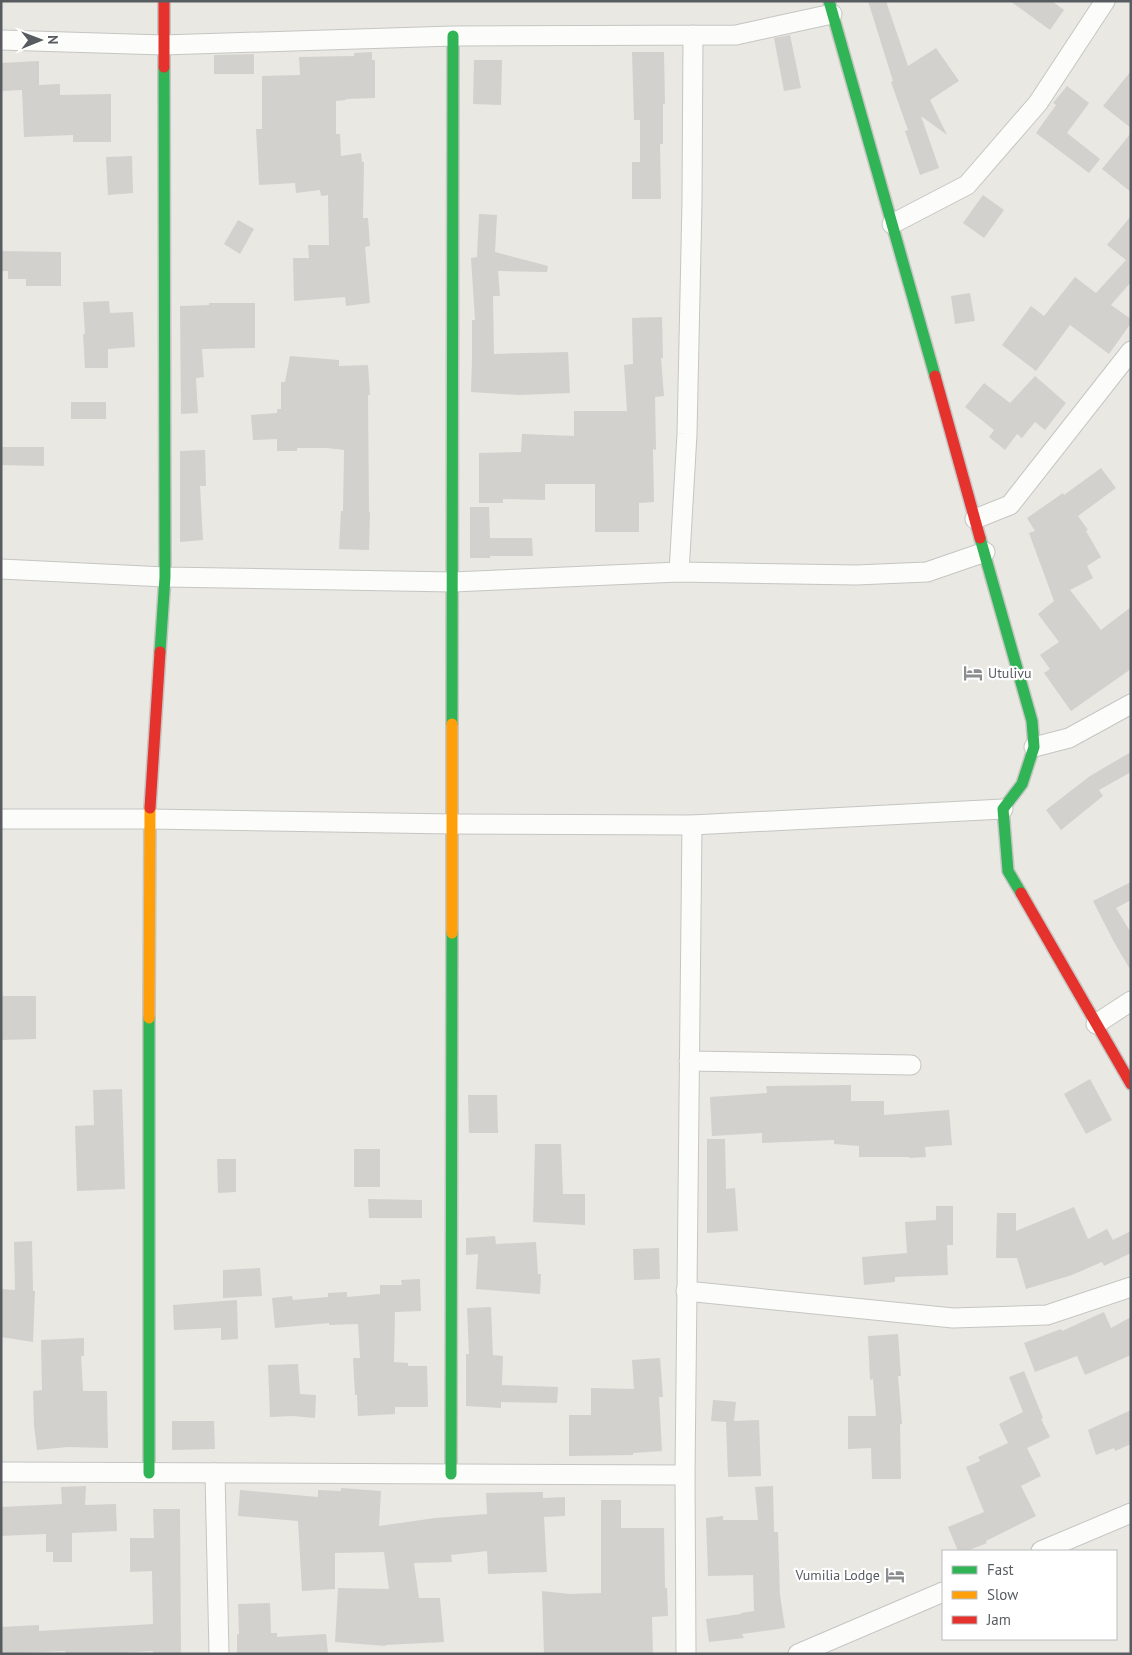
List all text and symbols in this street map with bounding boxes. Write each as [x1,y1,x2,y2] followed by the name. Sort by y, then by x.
[15,15,65,65] north arrow
[44,35,62,45] text: N
[962,662,984,684] hotel icon: Utulivu
[988,664,1032,682] place label: Utulivu
[942,1550,1117,1640] legend
[987,1560,1014,1579] text: Fast
[884,1564,906,1586] hotel icon: Vumilia Lodge
[794,1566,880,1584] place label: Vumilia Lodge
[987,1585,1018,1604] text: Slow
[986,1610,1011,1629] text: Jam

